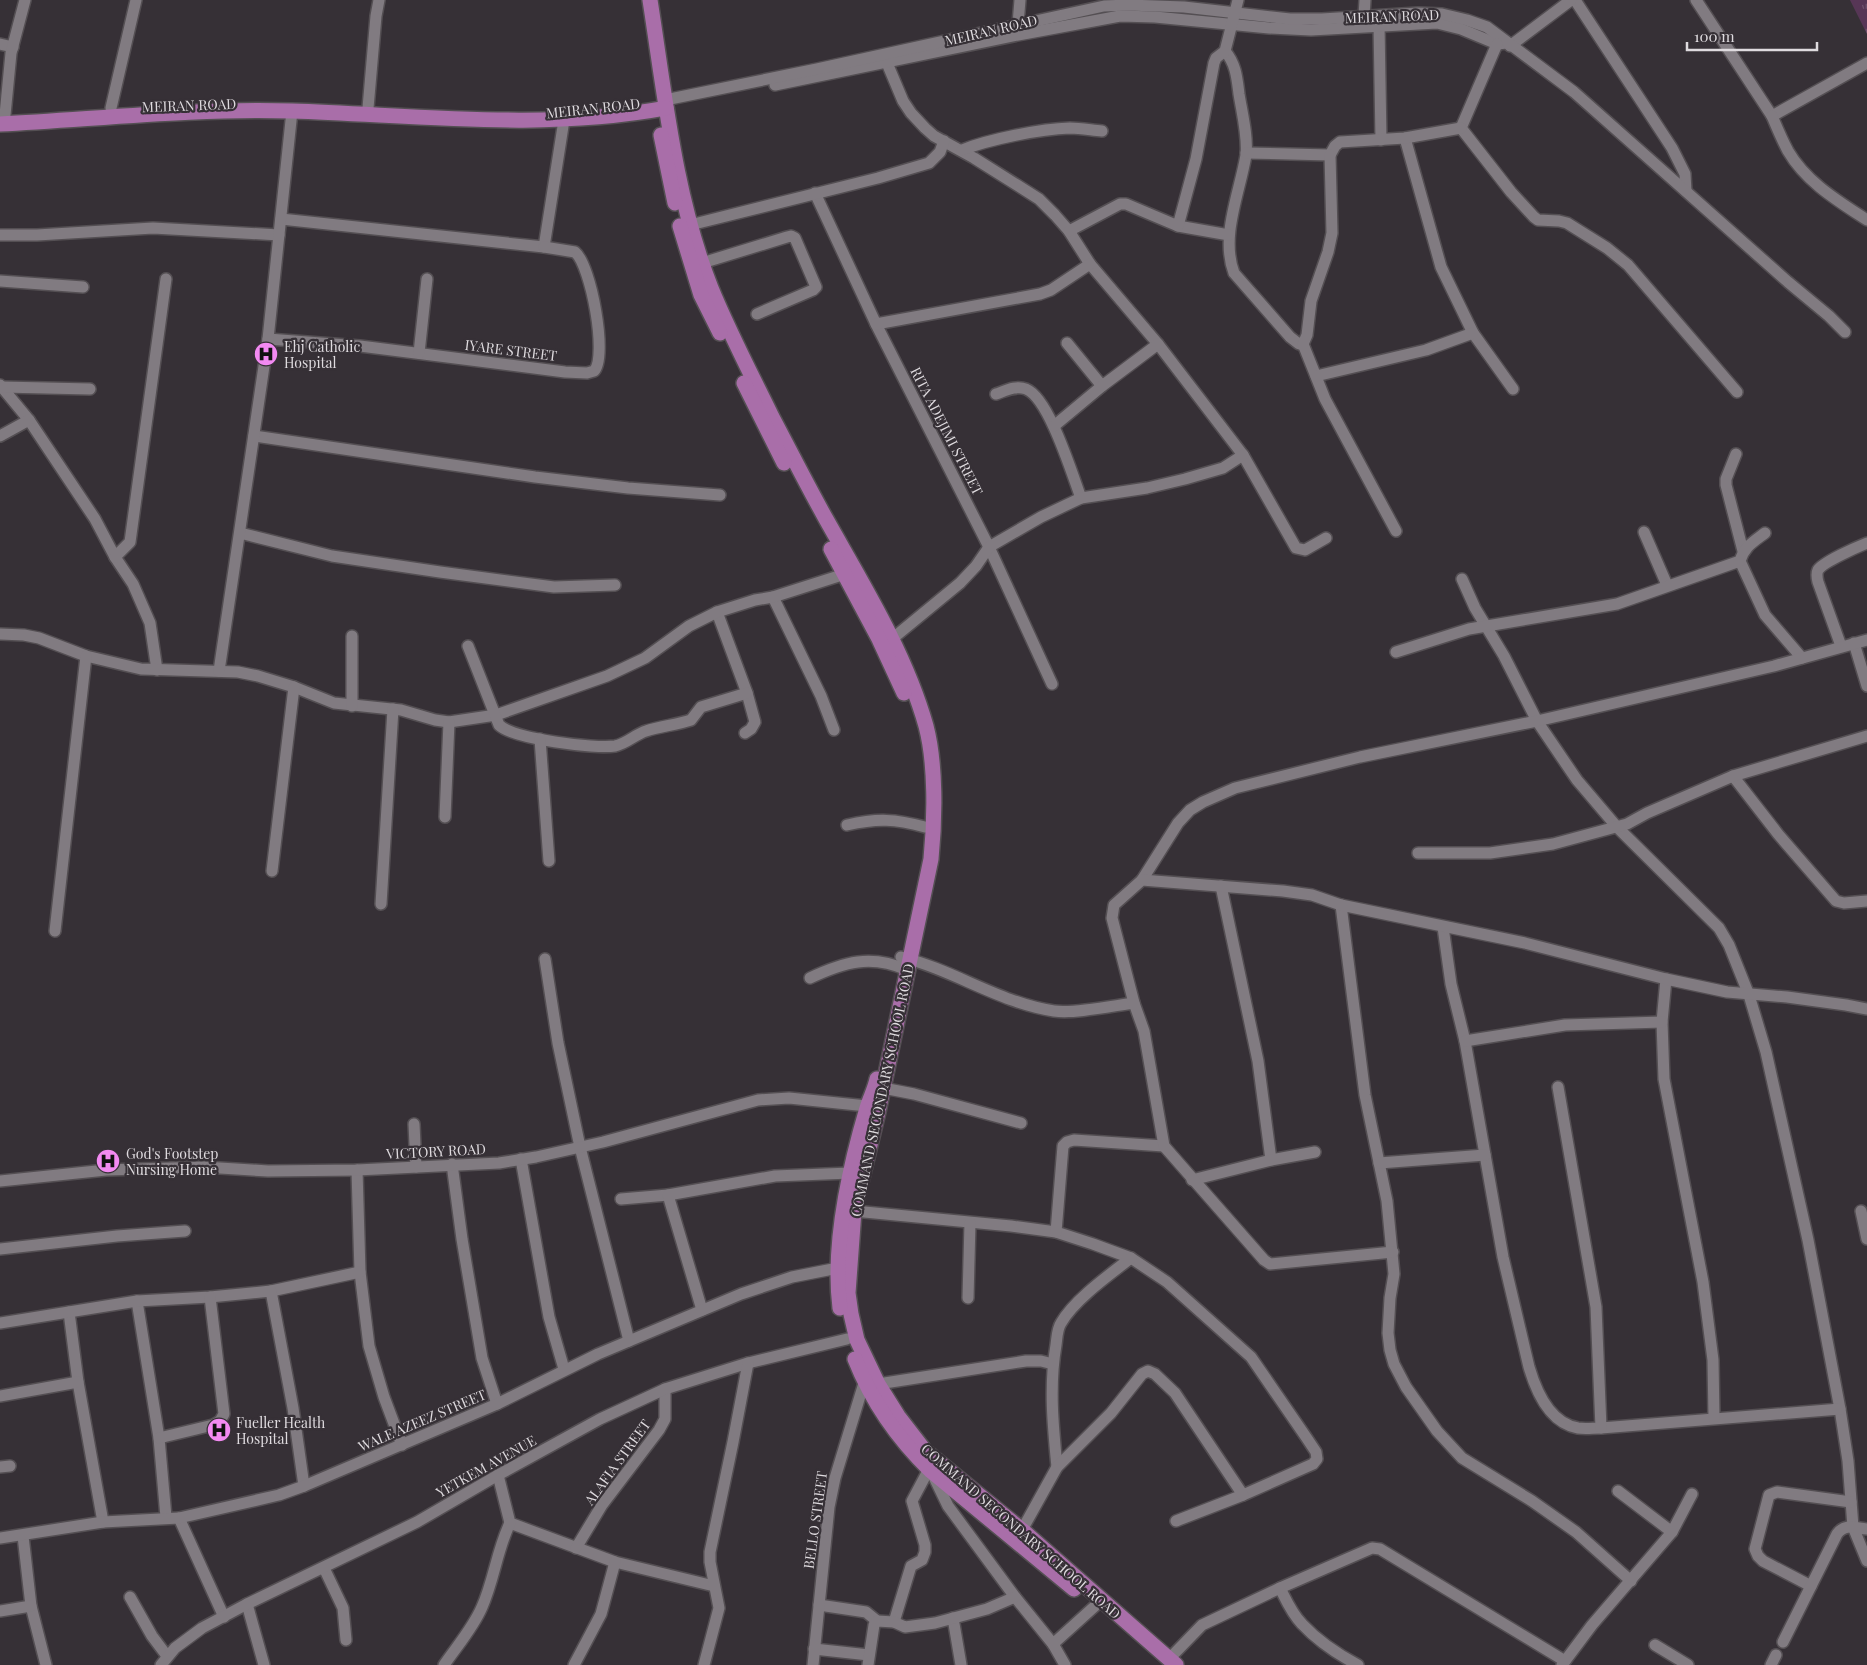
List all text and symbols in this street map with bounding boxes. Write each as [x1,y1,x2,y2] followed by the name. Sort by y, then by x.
[1345,5,1439,27] street label: MEIRAN ROAD
[943,10,1039,50] street label: MEIRAN ROAD
[1687,20,1817,52] scale bar
[1694,26,1735,46] text: 100 m
[142,94,236,116] street label: MEIRAN ROAD
[545,94,641,122] street label: MEIRAN ROAD
[464,335,559,365] street label: IYARE STREET
[284,337,360,372] place label: Ehj Catholic Hospital
[253,341,279,367] hospital icon: Ehj Catholic Hospital
[906,364,988,499] street label: RITA ADEJIMI STREET
[846,962,918,1218] street label: COMMAND SECONDARY SCHOOL ROAD
[385,1139,486,1163] street label: VICTORY ROAD
[126,1144,218,1179] place label: God's Footstep Nursing Home
[95,1148,121,1174] hospital icon: God's Footstep Nursing Home
[354,1384,489,1456] street label: WALE AZEEZ STREET
[236,1413,326,1448] place label: Fueller Health Hospital
[579,1415,655,1509] street label: ALAFIA STREET
[206,1417,232,1443] hospital icon: Fueller Health Hospital
[432,1431,540,1502] street label: YETKEM AVENUE
[917,1439,1125,1623] street label: COMMAND SECONDARY SCHOOL ROAD
[799,1470,831,1570] street label: BELLO STREET

